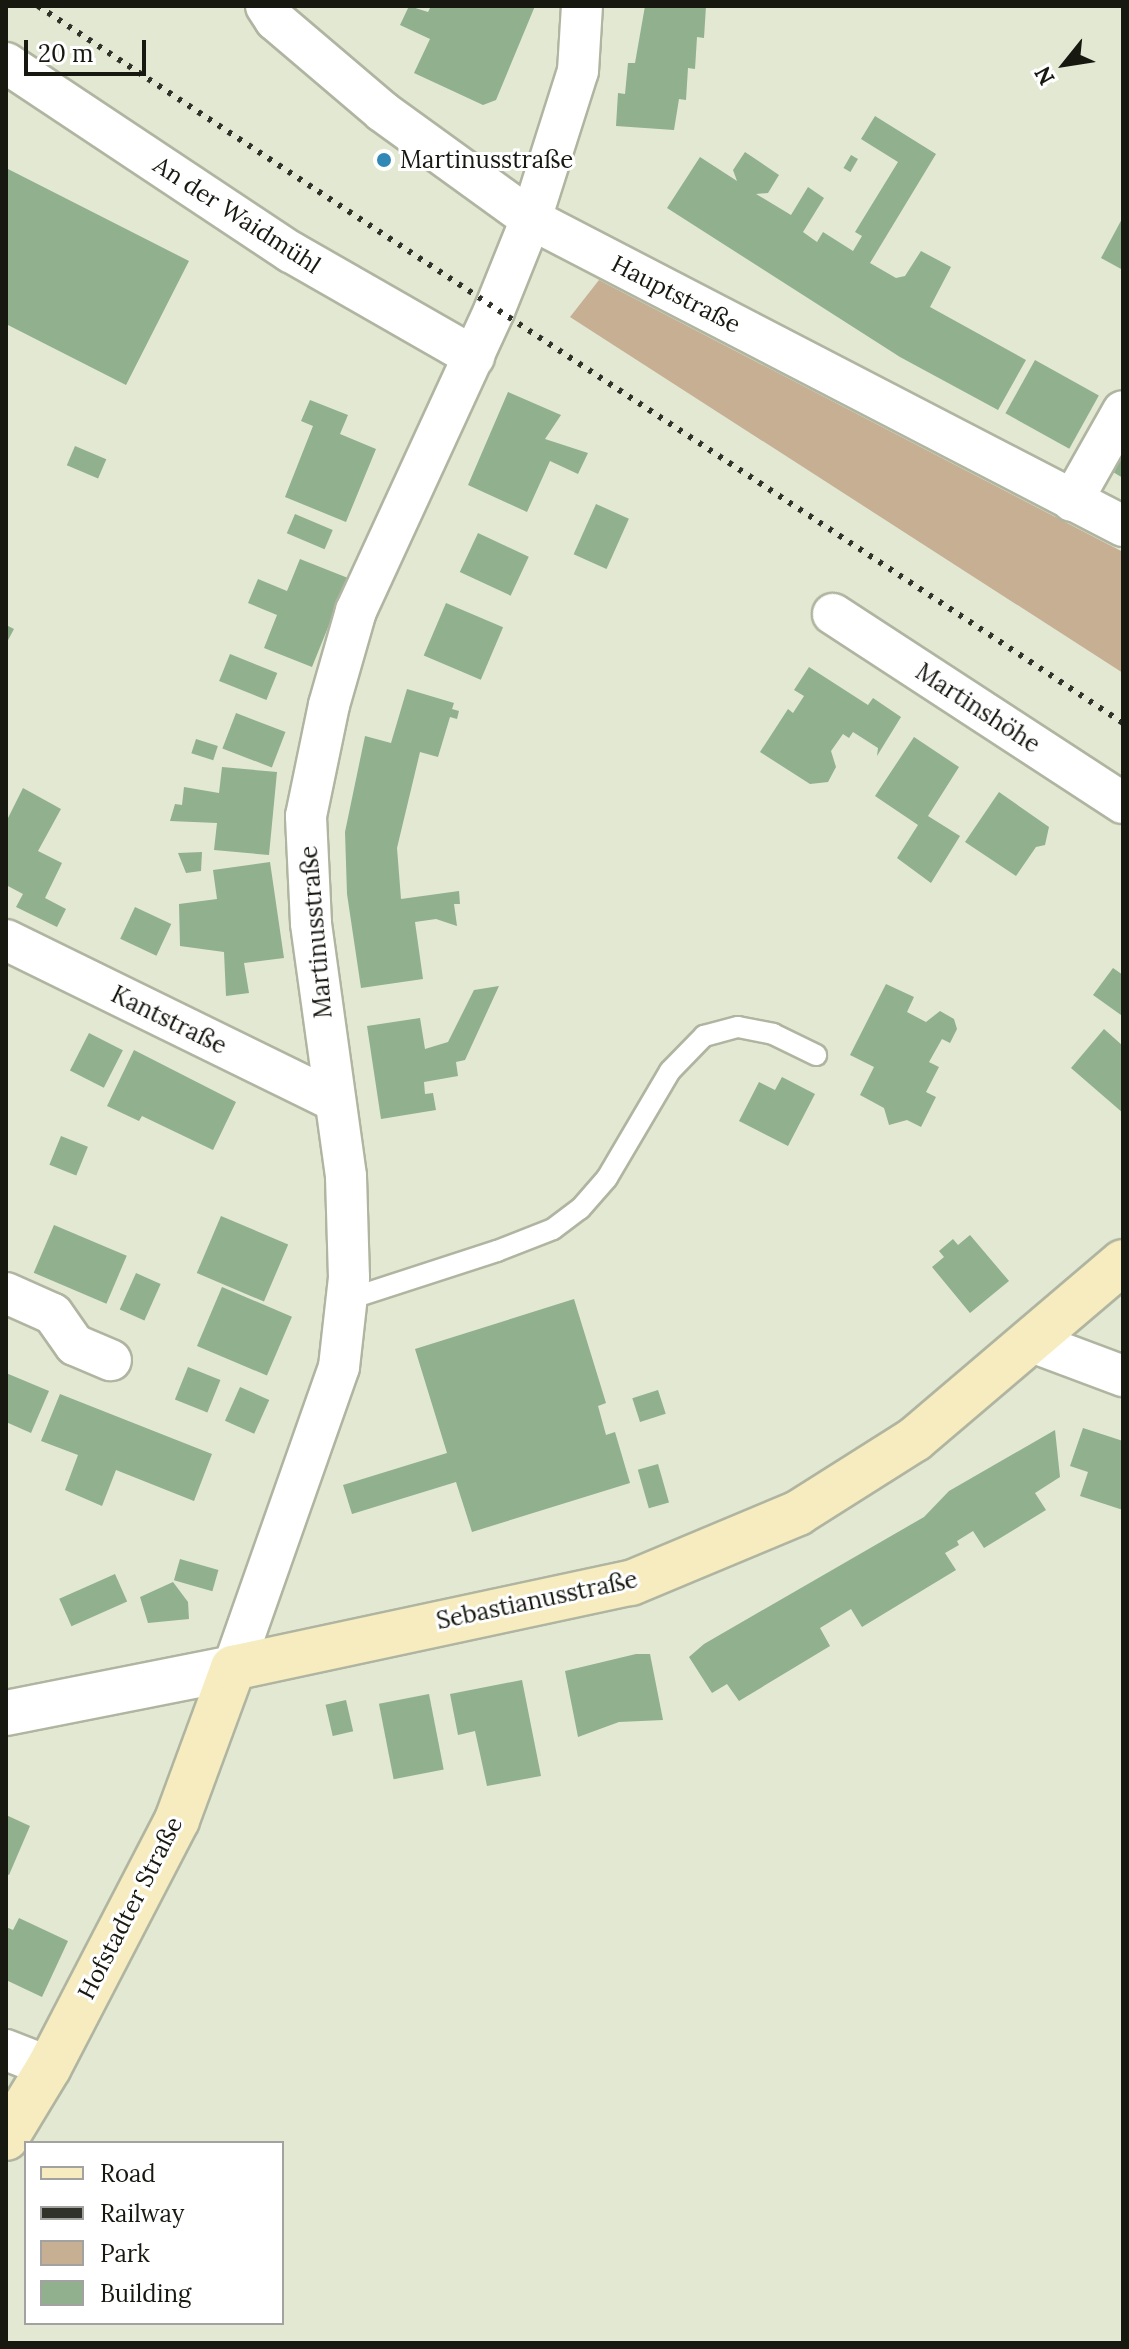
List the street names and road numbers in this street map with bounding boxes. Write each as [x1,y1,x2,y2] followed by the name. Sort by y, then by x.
[148,150,326,280] street label: An der Waidmühl
[607,249,745,339] street label: Hauptstraße
[910,657,1046,759] street label: Martinshöhe
[294,844,338,1020] street label: Martinusstraße
[107,980,231,1060] street label: Kantstraße
[434,1565,640,1635] street label: Sebastianusstraße
[72,1812,188,2004] street label: Hofstadter Straße

